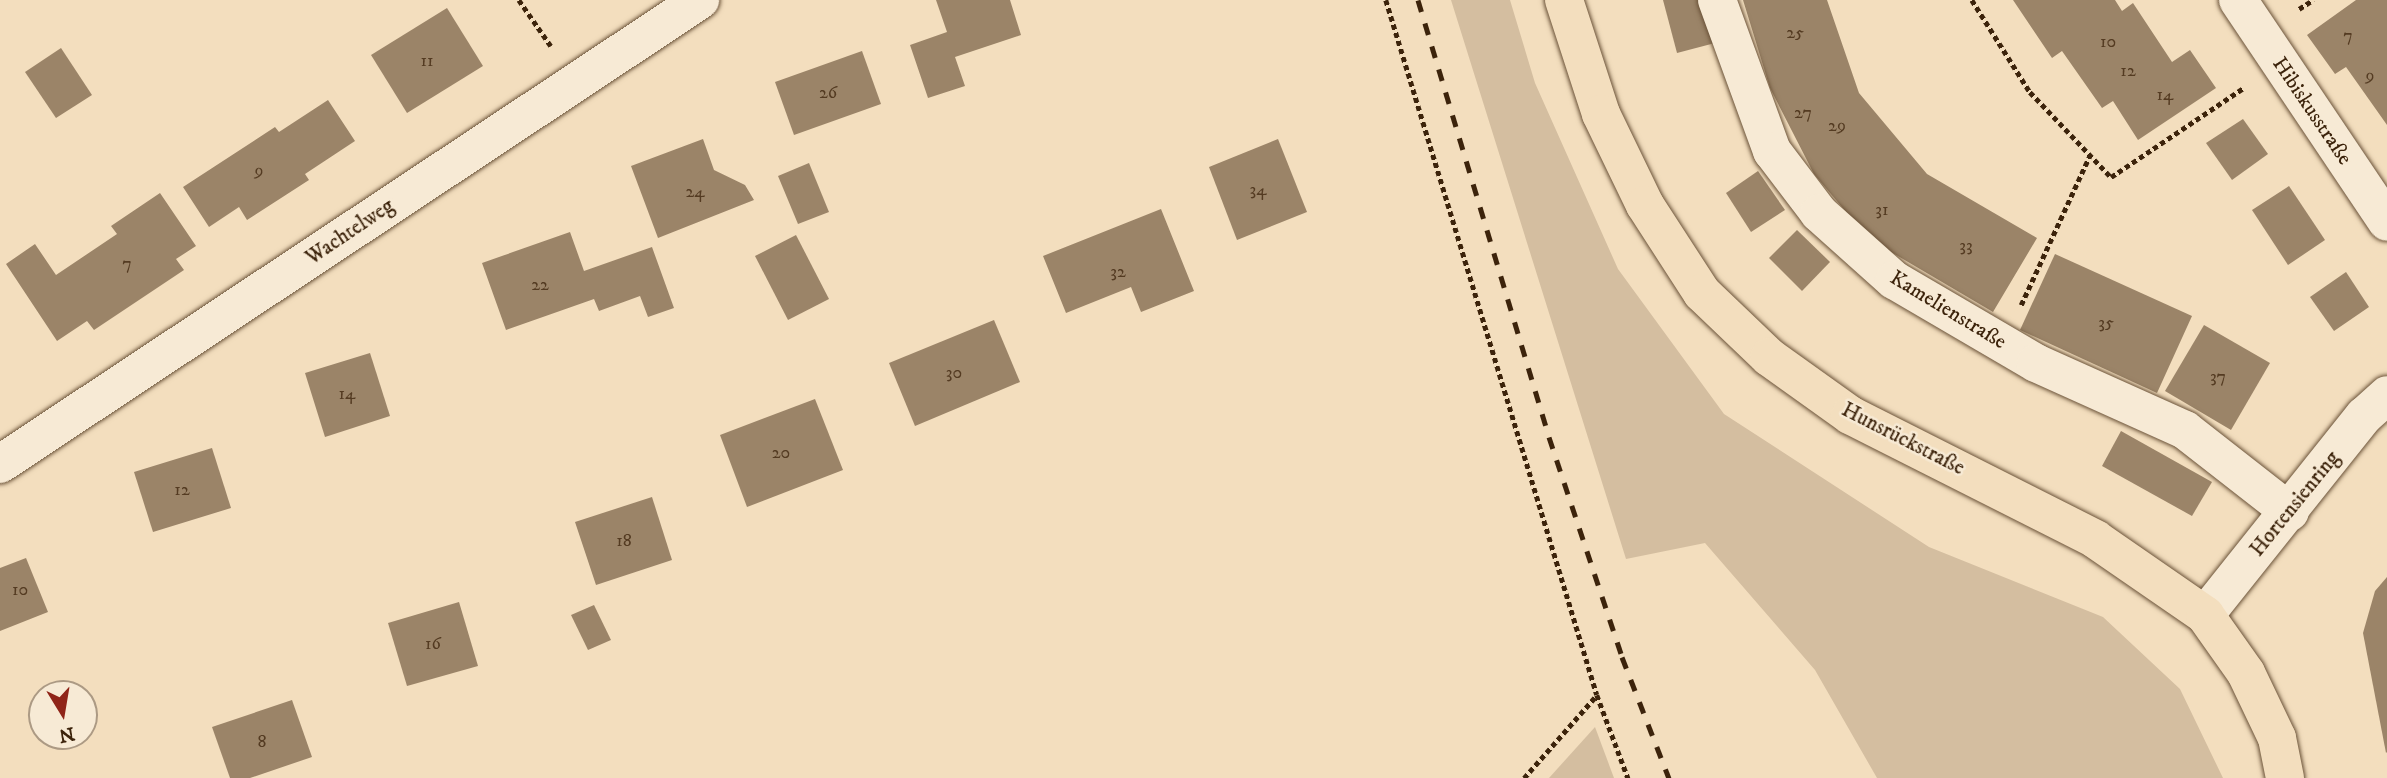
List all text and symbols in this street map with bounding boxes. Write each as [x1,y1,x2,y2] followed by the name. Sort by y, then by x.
[1786,22,1804,44] house number: 25
[2343,25,2353,47] house number: 7
[2100,31,2116,53] house number: 10
[420,50,434,72] house number: 11
[2267,52,2357,170] street label: Hibiskusstraße
[2120,60,2136,82] house number: 12
[2366,65,2374,87] house number: 9
[819,82,837,104] house number: 26
[2157,84,2173,106] house number: 14
[1794,102,1812,124] house number: 27
[1828,115,1846,137] house number: 29
[255,160,263,182] house number: 9
[1249,179,1267,201] house number: 34
[685,181,705,203] house number: 24
[301,193,399,271] street label: Wachtelweg
[1875,199,1889,221] house number: 31
[1959,235,1973,257] house number: 33
[122,253,132,275] house number: 7
[1110,261,1126,283] house number: 32
[1885,265,2011,355] street label: Kamelienstraße
[531,274,549,296] house number: 22
[2098,312,2114,334] house number: 35
[946,362,962,384] house number: 30
[2210,366,2226,388] house number: 37
[339,383,355,405] house number: 14
[1837,397,1969,481] street label: Hunsrückstraße
[772,442,790,464] house number: 20
[2245,446,2345,562] street label: Hortensienring
[174,479,190,501] house number: 12
[616,530,632,552] house number: 18
[12,579,28,601] house number: 10
[425,633,441,655] house number: 16
[28,680,98,750] north arrow
[57,721,77,747] text: N
[257,731,267,753] house number: 8

